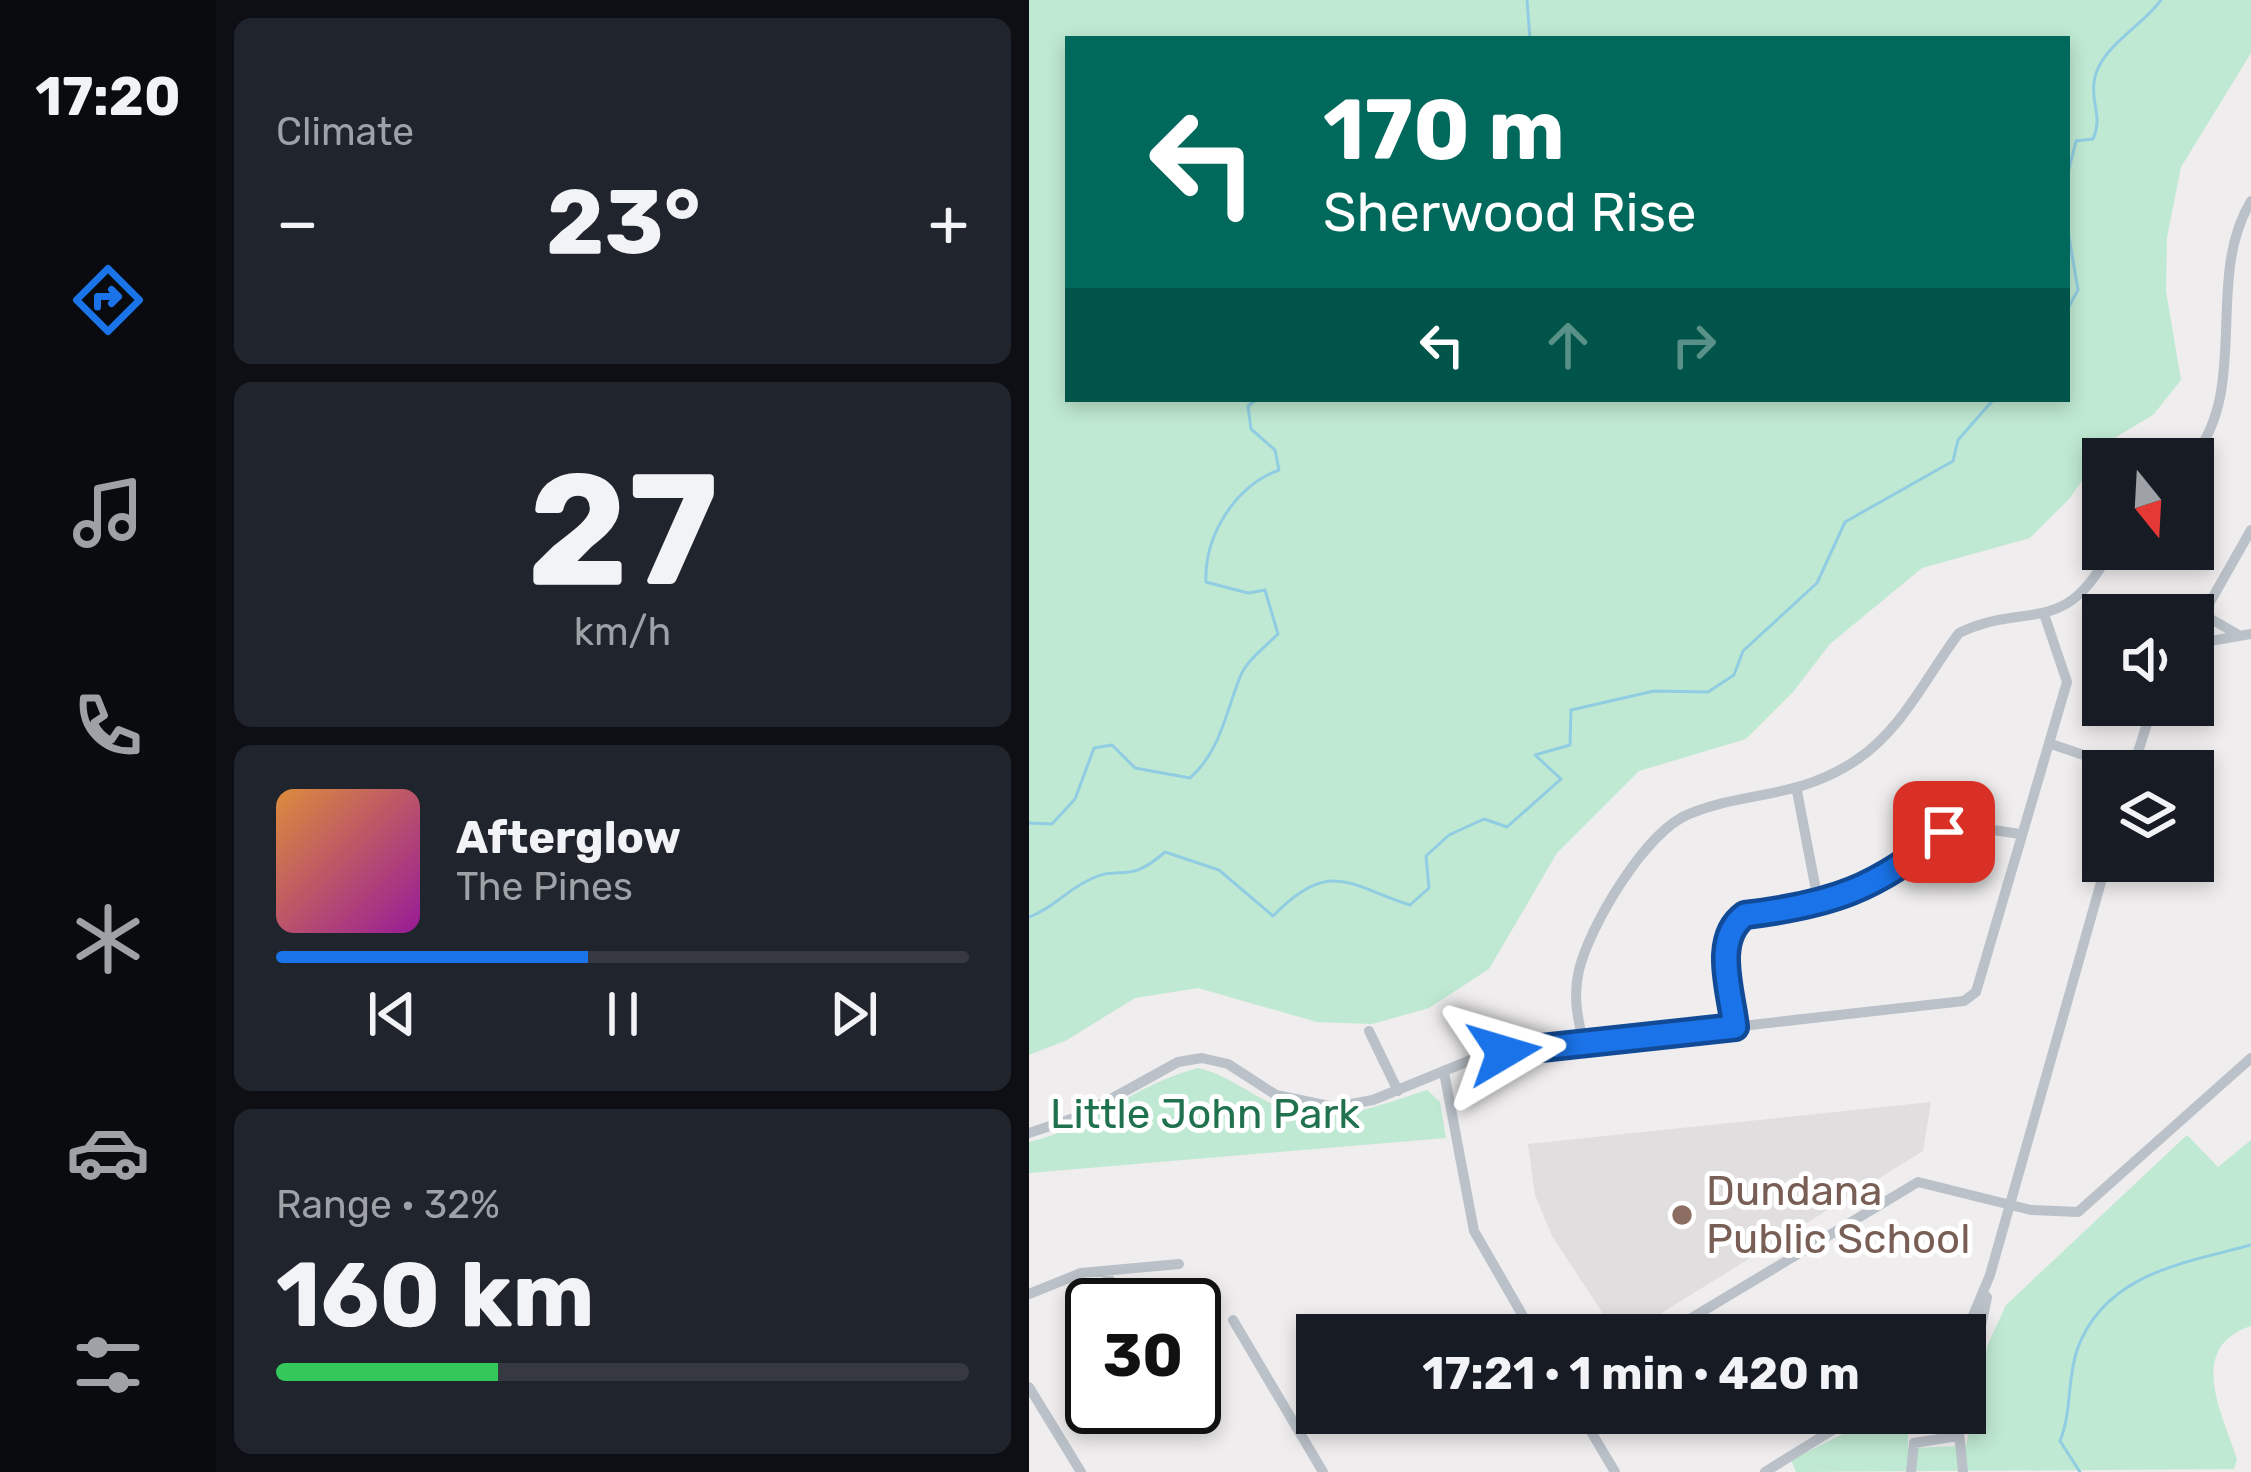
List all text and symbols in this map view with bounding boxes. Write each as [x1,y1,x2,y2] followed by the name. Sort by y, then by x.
[35,65,181,129] text: 17:20
[1323,80,1565,180] text: 170 m
[1125,84,1281,240] icon: left
[276,109,414,155] text: Climate
[546,169,701,276] text: 23°
[1323,181,1696,245] text: Sherwood Rise
[276,183,319,262] text: −
[928,183,969,262] text: +
[66,258,150,342] icon: directions
[1409,312,1475,378] icon: left
[1535,312,1601,378] icon: ahead
[1661,312,1727,378] icon: right
[527,438,718,623] text: 27
[2082,438,2214,570] north arrow
[2082,438,2214,882] map controls
[66,471,150,555] icon: music
[2082,594,2214,726] button: sound
[574,609,671,655] text: km/h
[66,684,150,768] icon: phone
[2082,750,2214,882] button: layers
[1893,781,1995,883] pin
[1911,799,1977,865] icon: arrive
[456,811,681,864] text: Afterglow
[456,864,633,910] text: The Pines
[66,897,150,981] icon: climate
[359,981,425,1047] icon: previous
[590,981,656,1047] icon: pause
[821,981,887,1047] icon: next
[1441,989,1567,1115] position arrow
[1050,1089,1360,1139] park label: Little John Park
[66,1110,150,1194] icon: car
[1706,1166,1970,1264] place label: Dundana Public School
[276,1182,500,1228] text: Range · 32%
[1669,1202,1695,1228] marker: Dundana Public School
[276,1242,595,1349] text: 160 km
[1065,1278,1221,1434] speed limit sign: 30
[66,1323,150,1407] icon: filters
[1422,1347,1860,1400] text: 17:21 · 1 min · 420 m

